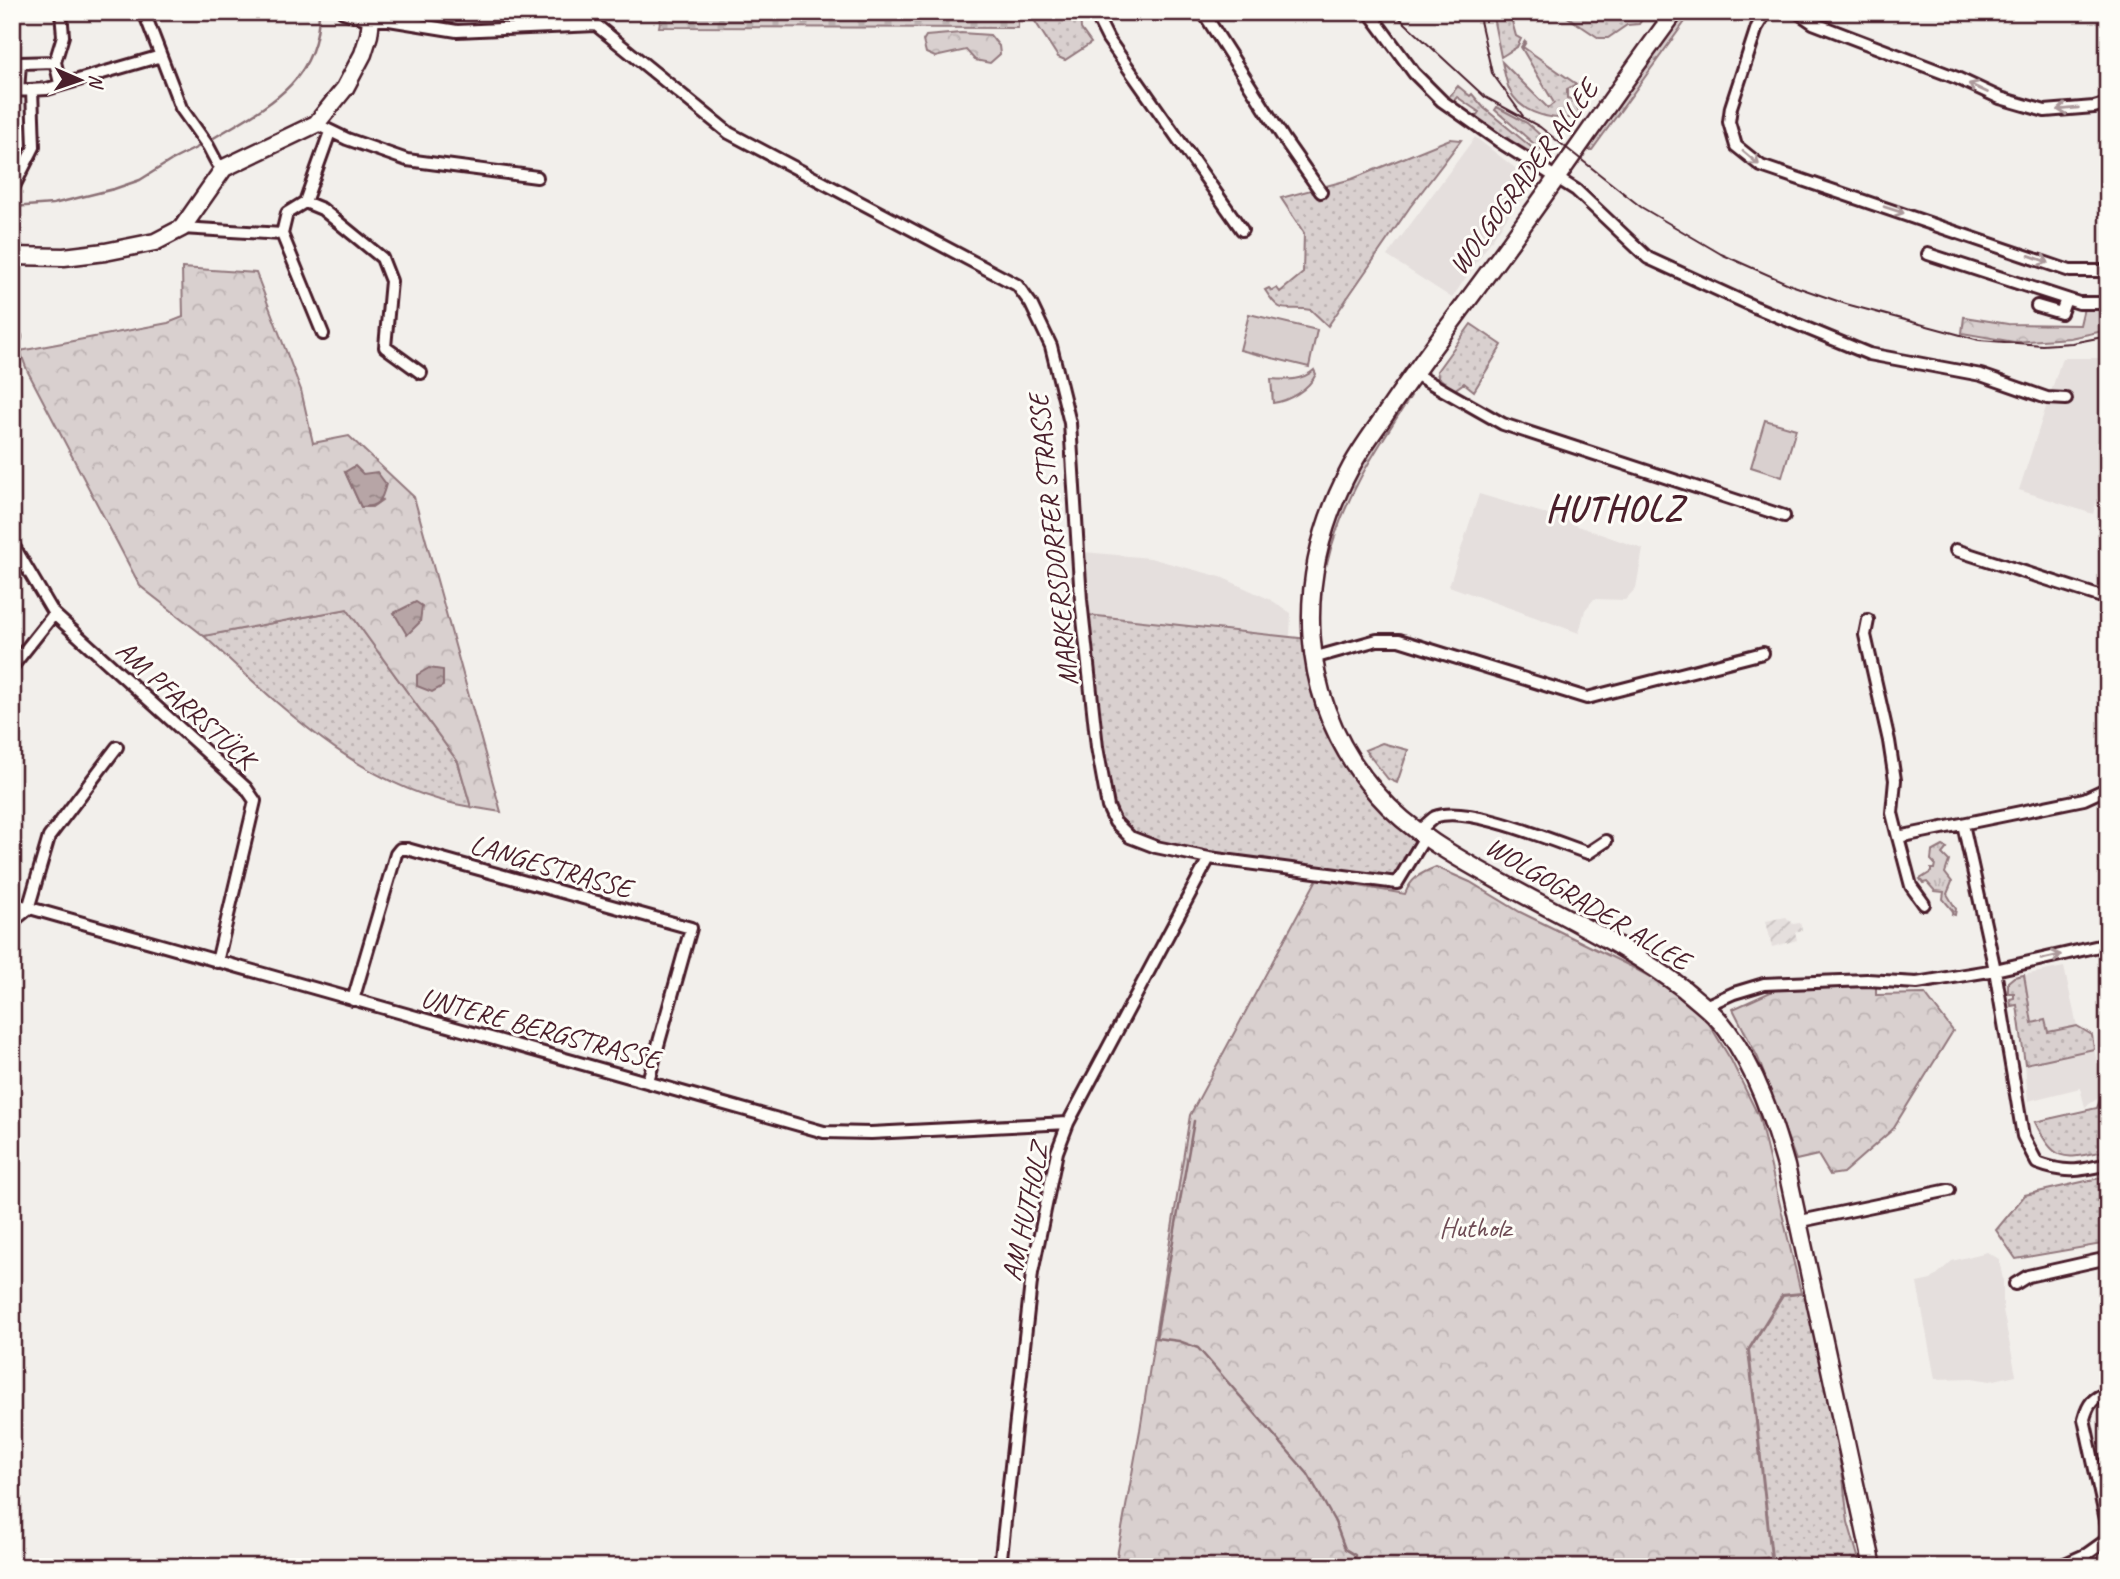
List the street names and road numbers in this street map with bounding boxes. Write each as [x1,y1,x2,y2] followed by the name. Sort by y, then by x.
[1441,70,1607,281] street label: WOLGOGRADER ALLEE
[1020,389,1086,688] street label: MARKERSDORFER STRASSE
[109,632,267,779] street label: AM PFARRSTÜCK
[466,826,639,907] street label: LANGESTRASSE
[1480,828,1699,979] street label: WOLGOGRADER ALLEE
[417,979,666,1078] street label: UNTERE BERGSTRASSE
[993,1136,1058,1284] street label: AM HUTHOLZ

